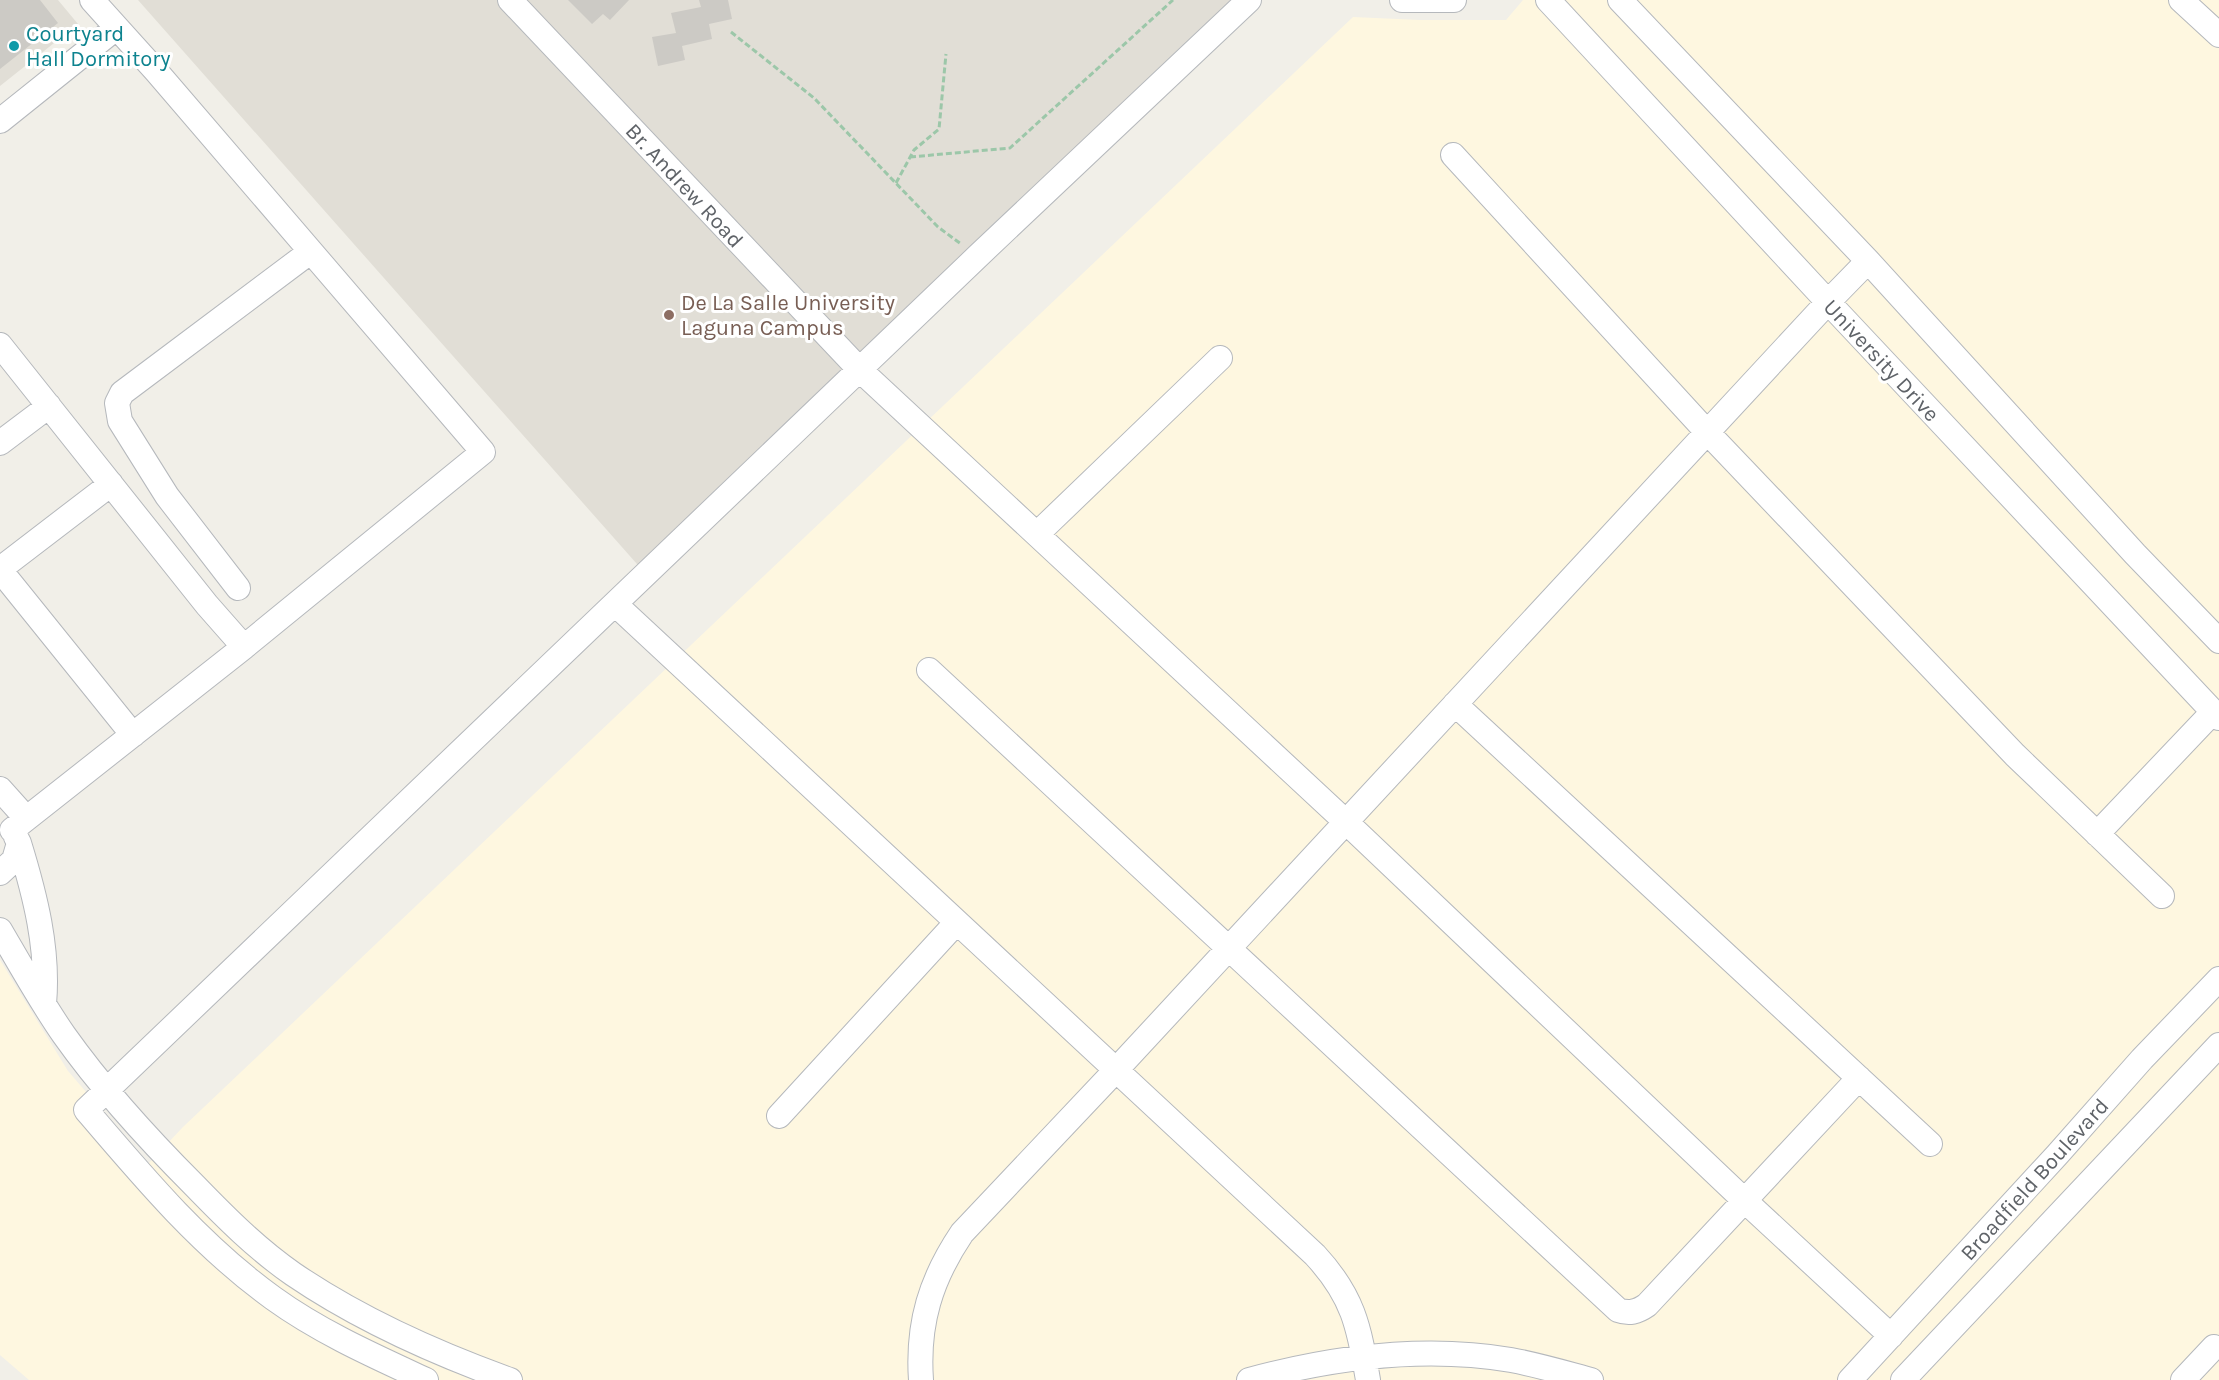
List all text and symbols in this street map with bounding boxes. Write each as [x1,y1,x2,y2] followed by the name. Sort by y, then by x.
[26,21,170,72] place label: Courtyard Hall Dormitory
[7,39,21,53] marker: Courtyard Hall Dormitory
[620,118,749,253] street label: Br. Andrew Road
[681,290,895,341] place label: De La Salle University Laguna Campus
[1818,294,1945,427] street label: University Drive
[662,308,676,322] marker: De La Salle University Laguna Campus
[1955,1093,2114,1266] street label: Broadfield Boulevard

